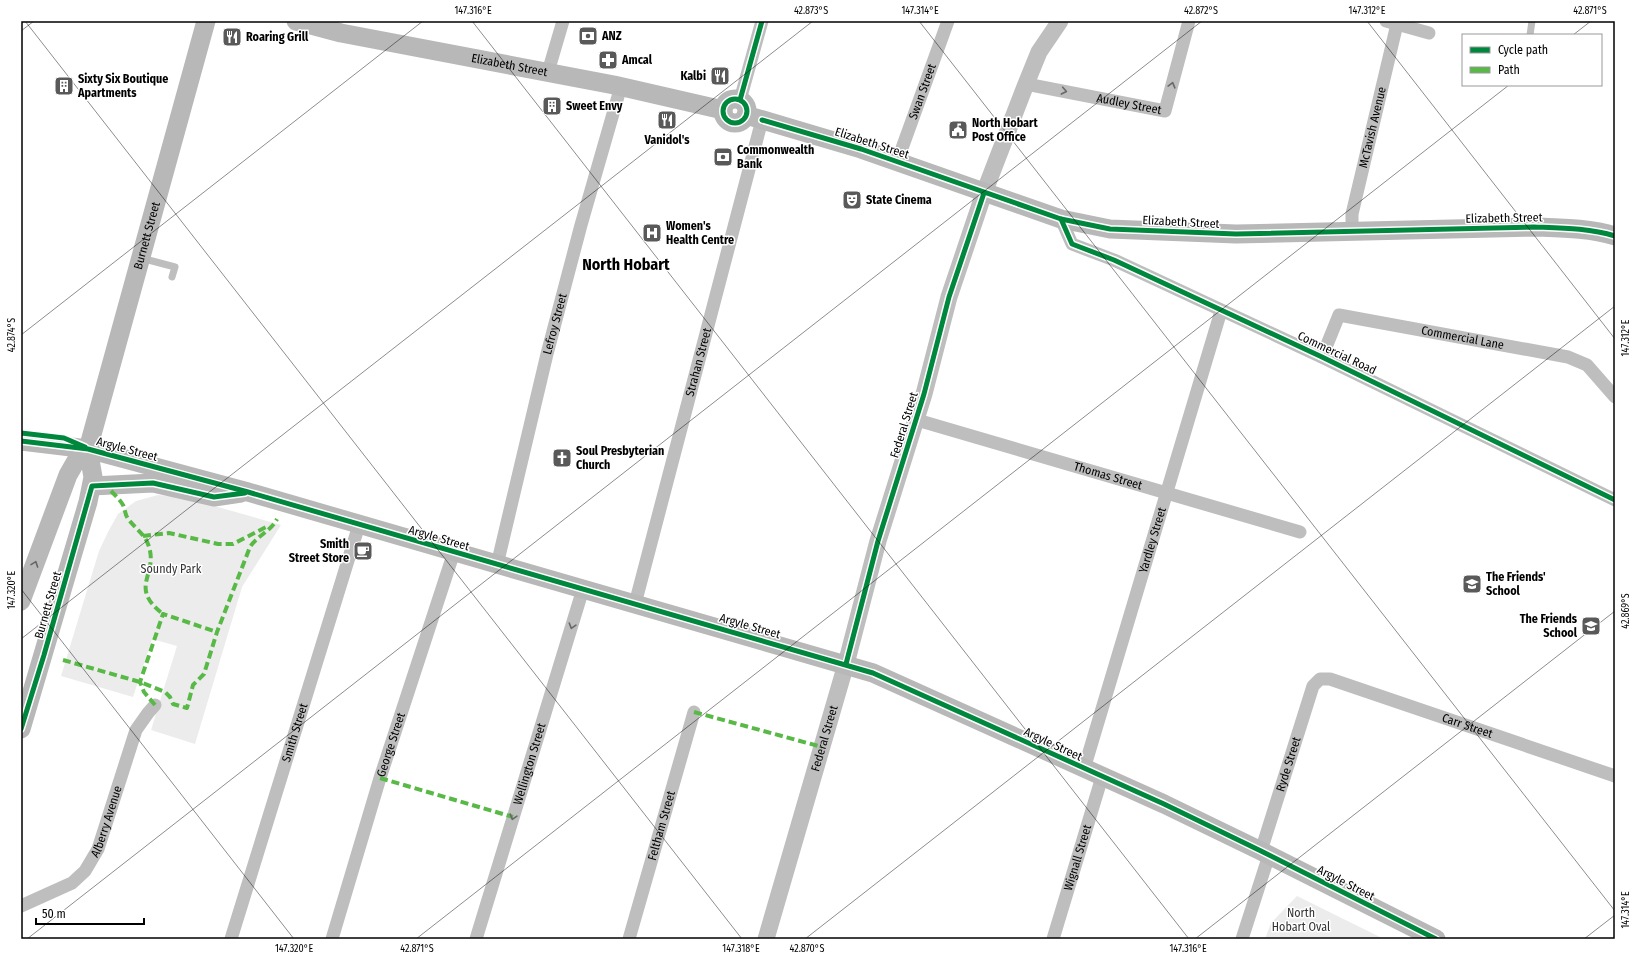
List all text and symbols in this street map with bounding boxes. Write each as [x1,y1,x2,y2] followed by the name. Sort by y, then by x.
[454,5,492,17] text: 147.316°E
[794,5,828,17] text: 42.873°S
[901,5,939,17] text: 147.314°E
[1184,5,1218,17] text: 42.872°S
[1349,5,1386,17] text: 147.312°E
[1573,5,1607,17] text: 42.871°S
[577,25,599,47] bank icon: ANZ
[221,26,243,48] restaurant icon: Roaring Grill
[601,29,622,43] place label: ANZ
[246,30,309,44] place label: Roaring Grill
[1462,34,1602,86] legend
[1498,43,1548,57] text: Cycle path
[597,49,619,71] pharmacy icon: Amcal
[470,51,549,79] street label: Elizabeth Street
[621,53,653,67] place label: Amcal
[906,62,939,121] street label: Swan Street
[1498,63,1520,77] text: Path
[709,65,731,87] restaurant icon: Kalbi
[680,69,706,83] place label: Kalbi
[77,72,168,100] place label: Sixty Six Boutique Apartments
[53,75,75,97] building icon: Sixty Six Boutique Apartments
[1167,82,1176,89] one-way arrow
[1356,85,1389,169] street label: McTavish Avenue
[1061,87,1067,95] one-way arrow
[1095,91,1163,117] street label: Audley Street
[541,95,563,117] building icon: Sweet Envy
[566,99,623,113] place label: Sweet Envy
[656,109,678,131] restaurant icon: Vanidol's
[972,116,1038,144] place label: North Hobart Post Office
[947,119,969,141] public building icon: North Hobart Post Office
[833,124,911,162] street label: Elizabeth Street
[643,133,690,147] place label: Vanidol's
[737,143,814,171] place label: Commonwealth Bank
[712,146,734,168] bank icon: Commonwealth Bank
[841,189,863,211] theatre icon: State Cinema
[866,193,932,207] place label: State Cinema
[131,200,163,271] street label: Burnett Street
[1465,210,1543,226] street label: Elizabeth Street
[1142,213,1220,231] street label: Elizabeth Street
[666,219,734,247] place label: Women's Health Centre
[641,222,663,244] hospital icon: Women's Health Centre
[582,255,670,274] district label: North Hobart
[540,292,570,356] street label: Lefroy Street
[6,318,18,352] text: 42.874°S
[1620,319,1632,356] text: 147.312°E
[1420,323,1505,352] street label: Commercial Lane
[683,326,714,398] street label: Strahan Street
[1295,329,1379,377] street label: Commercial Road
[887,390,921,460] street label: Federal Street
[95,434,159,464] street label: Argyle Street
[576,444,664,472] place label: Soul Presbyterian Church
[551,447,573,469] church icon: Soul Presbyterian Church
[1072,459,1144,493] street label: Thomas Street
[1136,505,1169,575] street label: Yardley Street
[407,523,471,553] street label: Argyle Street
[289,537,349,565] place label: Smith Street Store
[352,540,374,562] cafe icon: Smith Street Store
[30,561,38,568] one-way arrow
[141,562,202,576] park label: Soundy Park
[32,570,64,640] street label: Burnett Street
[1486,570,1546,598] place label: The Friends' School
[6,571,18,609] text: 147.320°E
[1461,573,1483,595] school or university icon: The Friends' School
[1620,593,1632,629] text: 42.869°S
[718,611,782,641] street label: Argyle Street
[1520,612,1578,640] place label: The Friends School
[1580,615,1602,637] school or university icon: The Friends School
[568,622,576,629] one-way arrow
[279,701,310,764] street label: Smith Street
[808,704,841,773] street label: Federal Street
[374,711,408,779] street label: George Street
[1440,711,1495,741] street label: Carr Street
[510,721,549,807] street label: Wellington Street
[1022,724,1084,764] street label: Argyle Street
[1273,735,1304,793] street label: Ryde Street
[88,784,125,860] street label: Alberry Avenue
[645,789,678,862] street label: Feltham Street
[509,813,518,820] one-way arrow
[1061,823,1094,892] street label: Wignall Street
[1315,863,1377,903] street label: Argyle Street
[1620,891,1632,929] text: 147.314°E
[36,900,144,926] scale bar
[1272,906,1330,934] park label: North Hobart Oval
[42,907,66,921] text: 50 m
[275,943,313,955] text: 147.320°E
[400,943,434,955] text: 42.871°S
[722,943,760,955] text: 147.318°E
[790,943,824,955] text: 42.870°S
[1169,943,1207,955] text: 147.316°E

